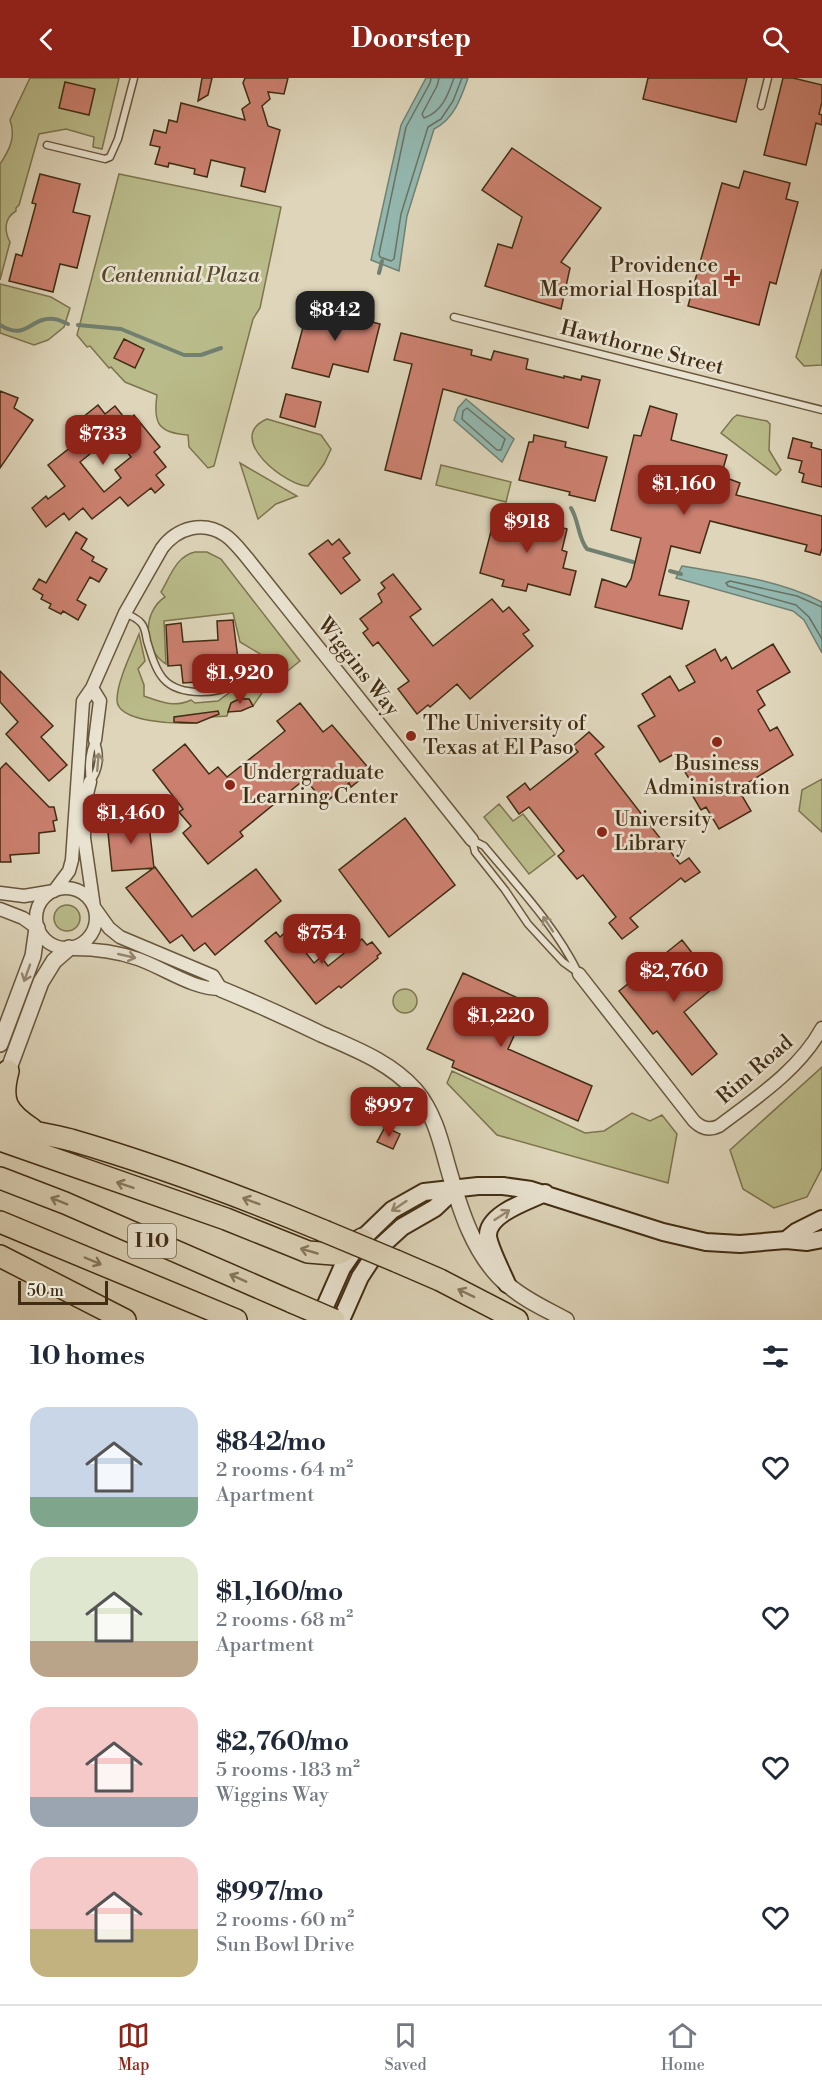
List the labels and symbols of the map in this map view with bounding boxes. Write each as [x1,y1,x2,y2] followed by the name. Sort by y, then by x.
[540,253,718,303] place label: Providence Memorial Hospital
[100,263,260,289] park label: Centennial Plaza
[723,269,741,287] marker: Providence Memorial Hospital
[299,291,371,342] pin: $842
[558,315,727,381] street label: Hawthorne Street
[67,415,139,466] pin: $733
[635,465,733,516] pin: $1,160
[491,503,563,554] pin: $918
[311,612,405,722] street label: Wiggins Way
[191,654,289,705] pin: $1,920
[423,711,587,761] place label: The University of Texas at El Paso
[404,729,418,743] marker: The University of Texas at El Paso
[710,735,724,749] marker: Business Administration
[643,751,790,801] place label: Business Administration
[93,752,104,772] one-way arrow
[242,760,398,810] place label: Undergraduate Learning Center
[223,778,237,792] marker: Undergraduate Learning Center
[82,794,180,845] pin: $1,460
[614,807,713,857] place label: University Library
[595,825,609,839] marker: University Library
[286,914,358,965] pin: $754
[542,916,554,933] one-way arrow
[117,951,136,963] one-way arrow
[625,952,723,1003] pin: $2,760
[20,964,31,982] one-way arrow
[452,997,550,1048] pin: $1,220
[711,1030,799,1110] street label: Rim Road
[353,1087,425,1138] pin: $997
[116,1179,135,1190] one-way arrow
[51,1195,69,1206] one-way arrow
[242,1195,261,1206] one-way arrow
[391,1199,408,1212] one-way arrow
[493,1208,510,1220] one-way arrow
[128,1224,176,1258] road number: I 10
[300,1245,319,1256] one-way arrow
[83,1256,102,1267] one-way arrow
[230,1272,248,1284] one-way arrow
[18,1278,108,1306] scale bar
[457,1286,475,1298] one-way arrow

